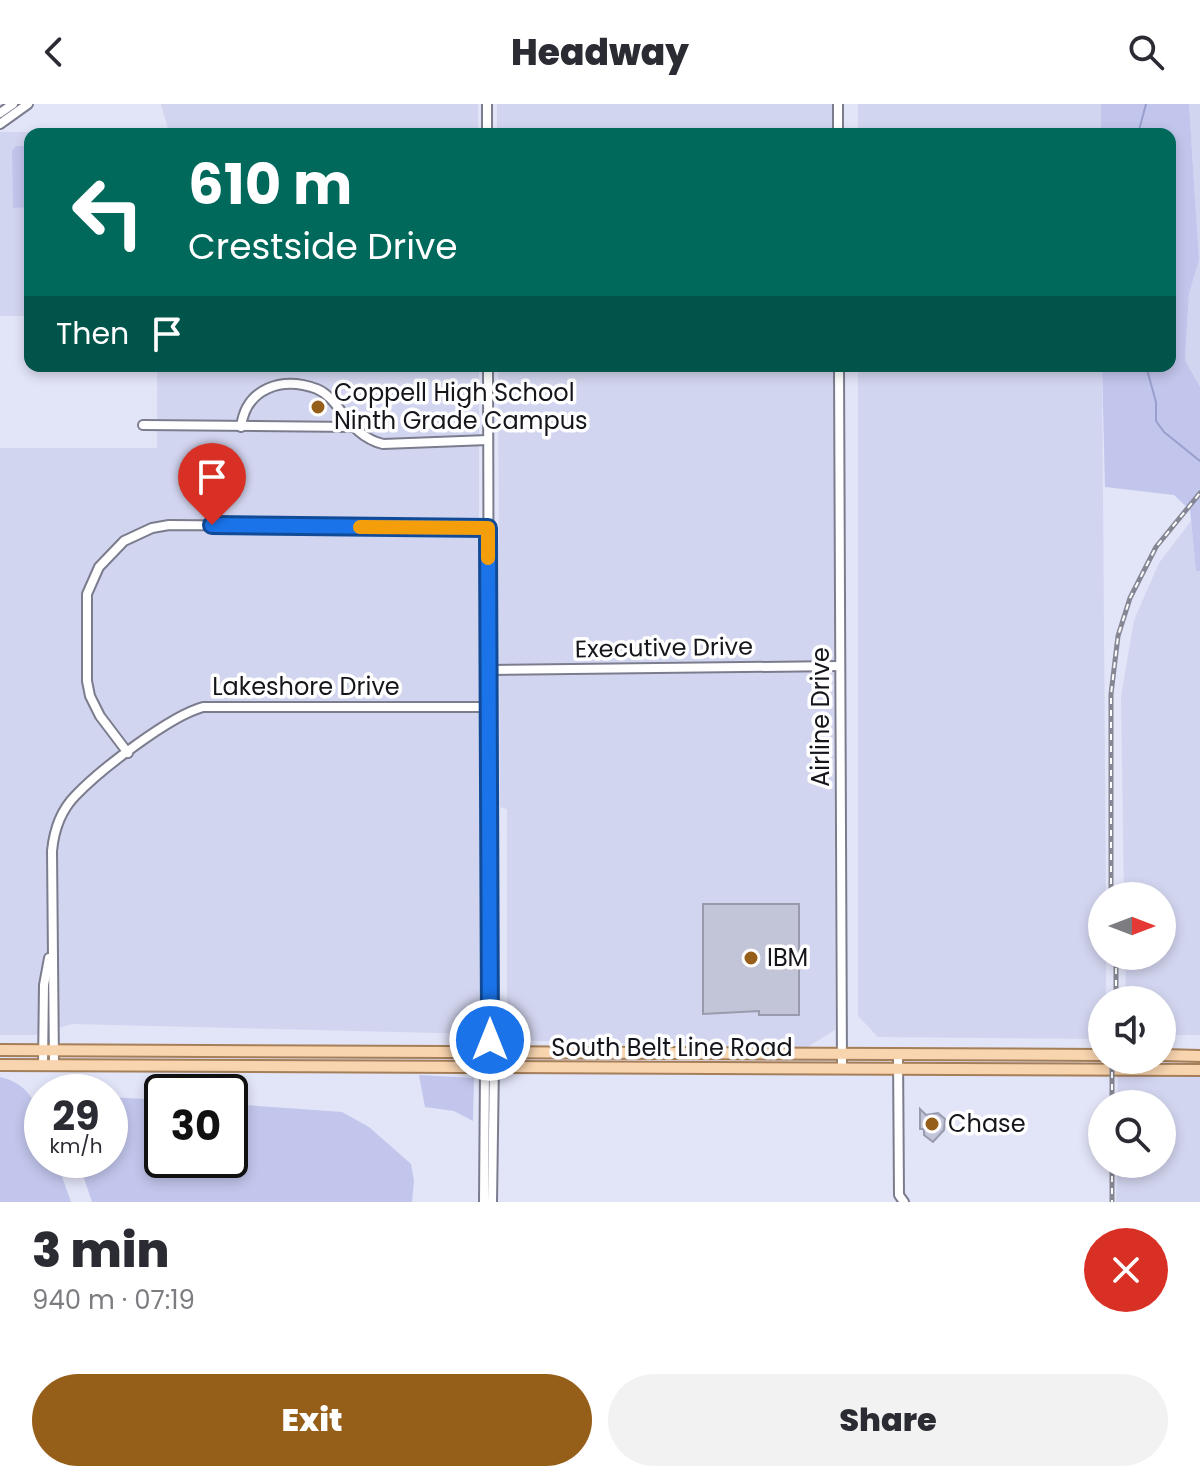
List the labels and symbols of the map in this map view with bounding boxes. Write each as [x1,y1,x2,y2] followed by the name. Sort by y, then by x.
[334,376,588,437] place label: Coppell High School Ninth Grade Campus
[309,398,327,416] marker: Coppell High School Ninth Grade Campus
[178,443,246,525] pin
[575,629,753,666] street label: Executive Drive
[804,647,837,787] street label: Airline Drive
[212,670,400,703] street label: Lakeshore Drive
[1088,882,1176,970] north arrow
[767,941,808,974] place label: IBM
[742,949,760,967] marker: IBM
[448,998,532,1082] position arrow
[551,1031,793,1064] street label: South Belt Line Road
[144,1074,248,1178] speed limit sign: 30
[948,1107,1026,1140] place label: Chase
[923,1115,941,1133] marker: Chase

